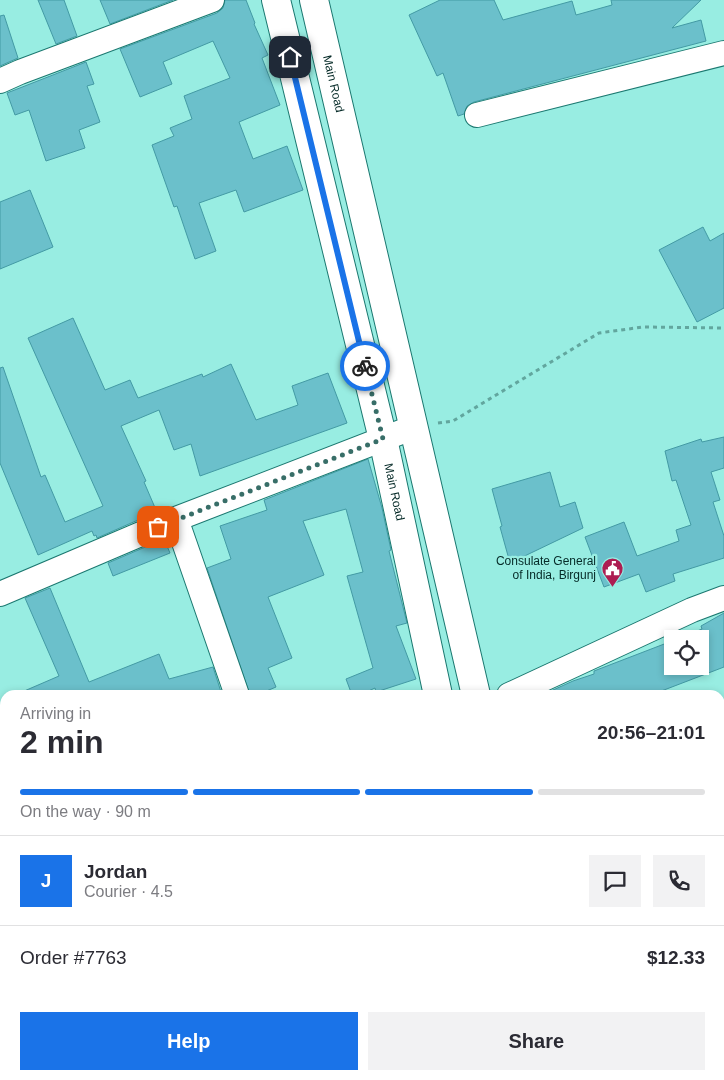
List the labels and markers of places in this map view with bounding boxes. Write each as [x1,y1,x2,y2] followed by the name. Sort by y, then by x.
[269,36,311,78] pin
[137,506,179,548] pin
[496,554,596,582] place label: Consulate General of India, Birgunj
[600,556,624,587] public building icon: Consulate General of India, Birgunj

